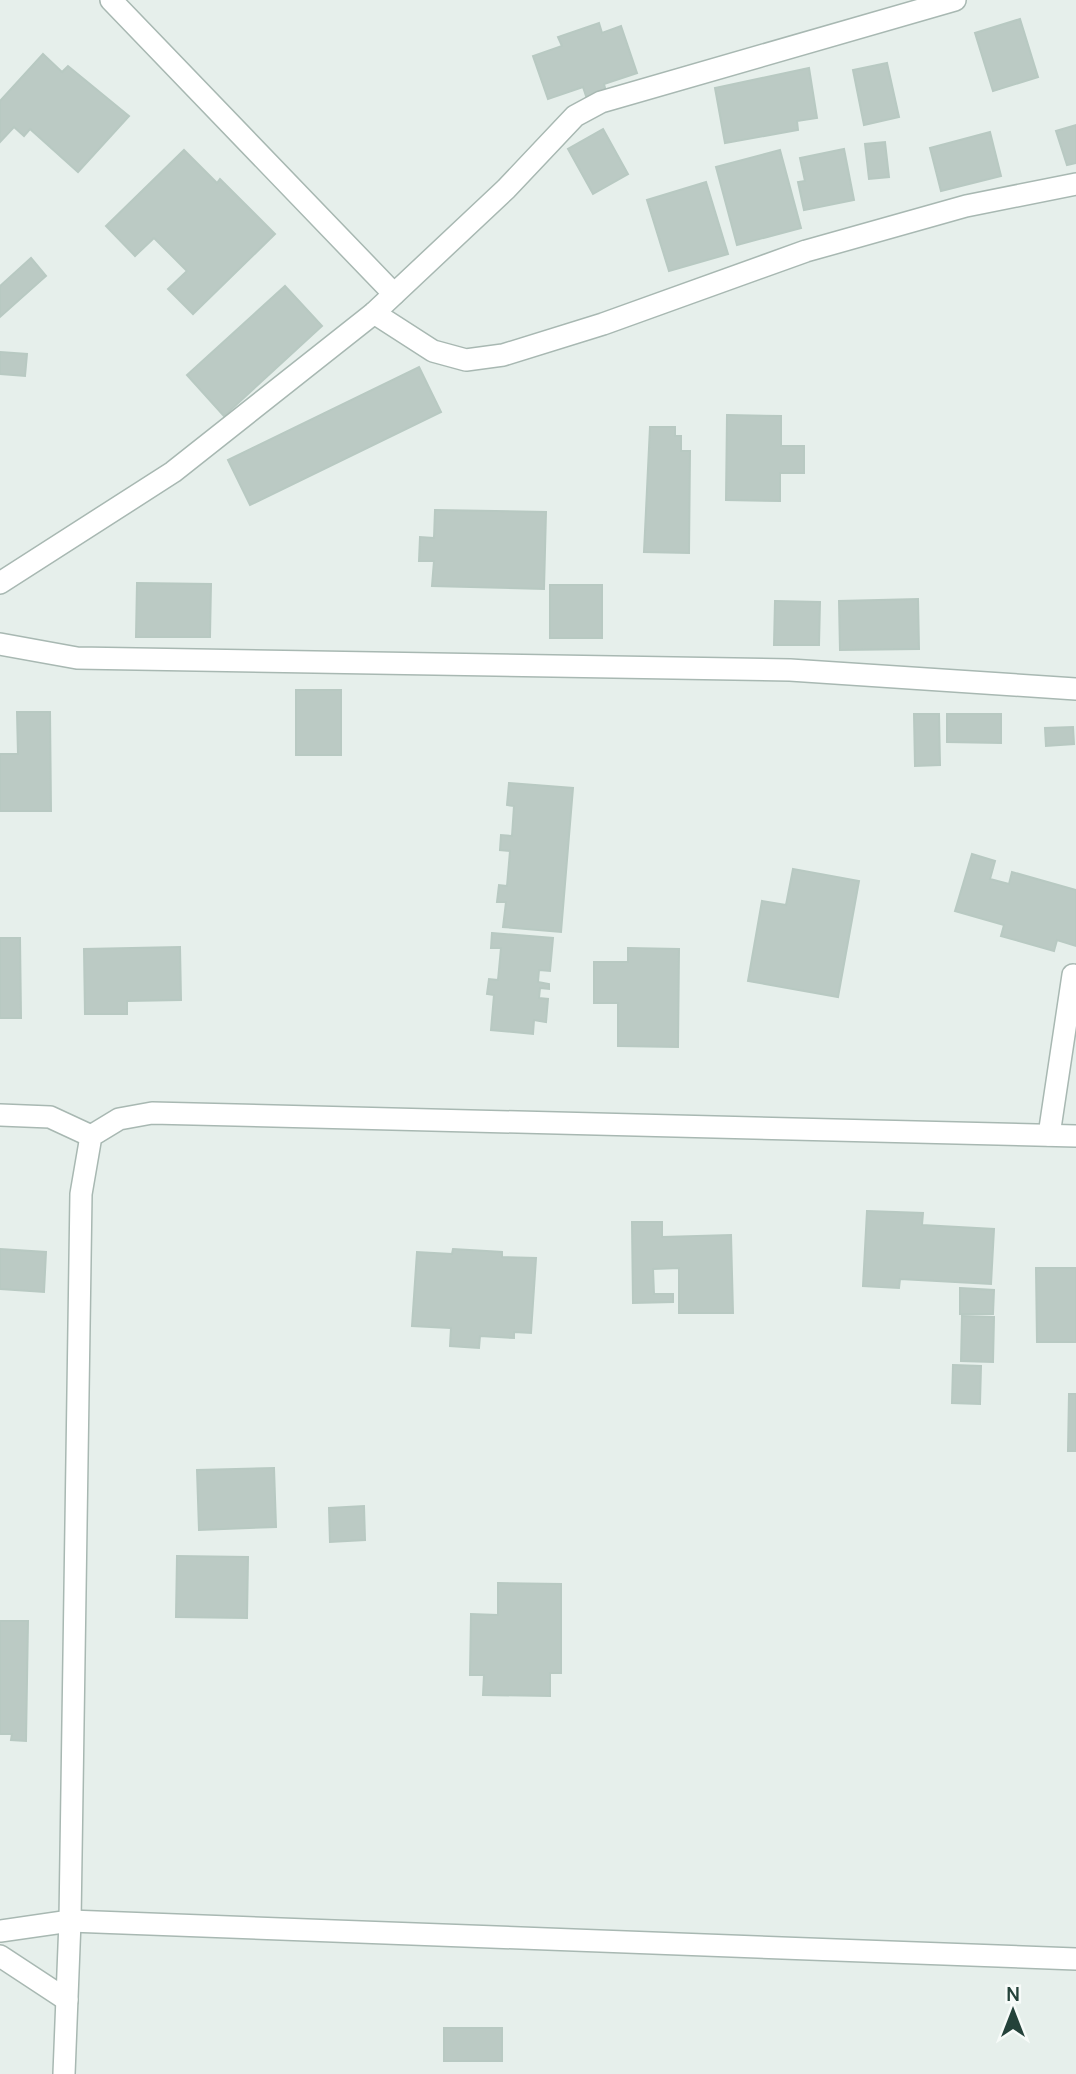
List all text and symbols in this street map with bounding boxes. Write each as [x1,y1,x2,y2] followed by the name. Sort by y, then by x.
[978,1976,1048,2046] north arrow
[1006,1981,1020,2007] text: N

